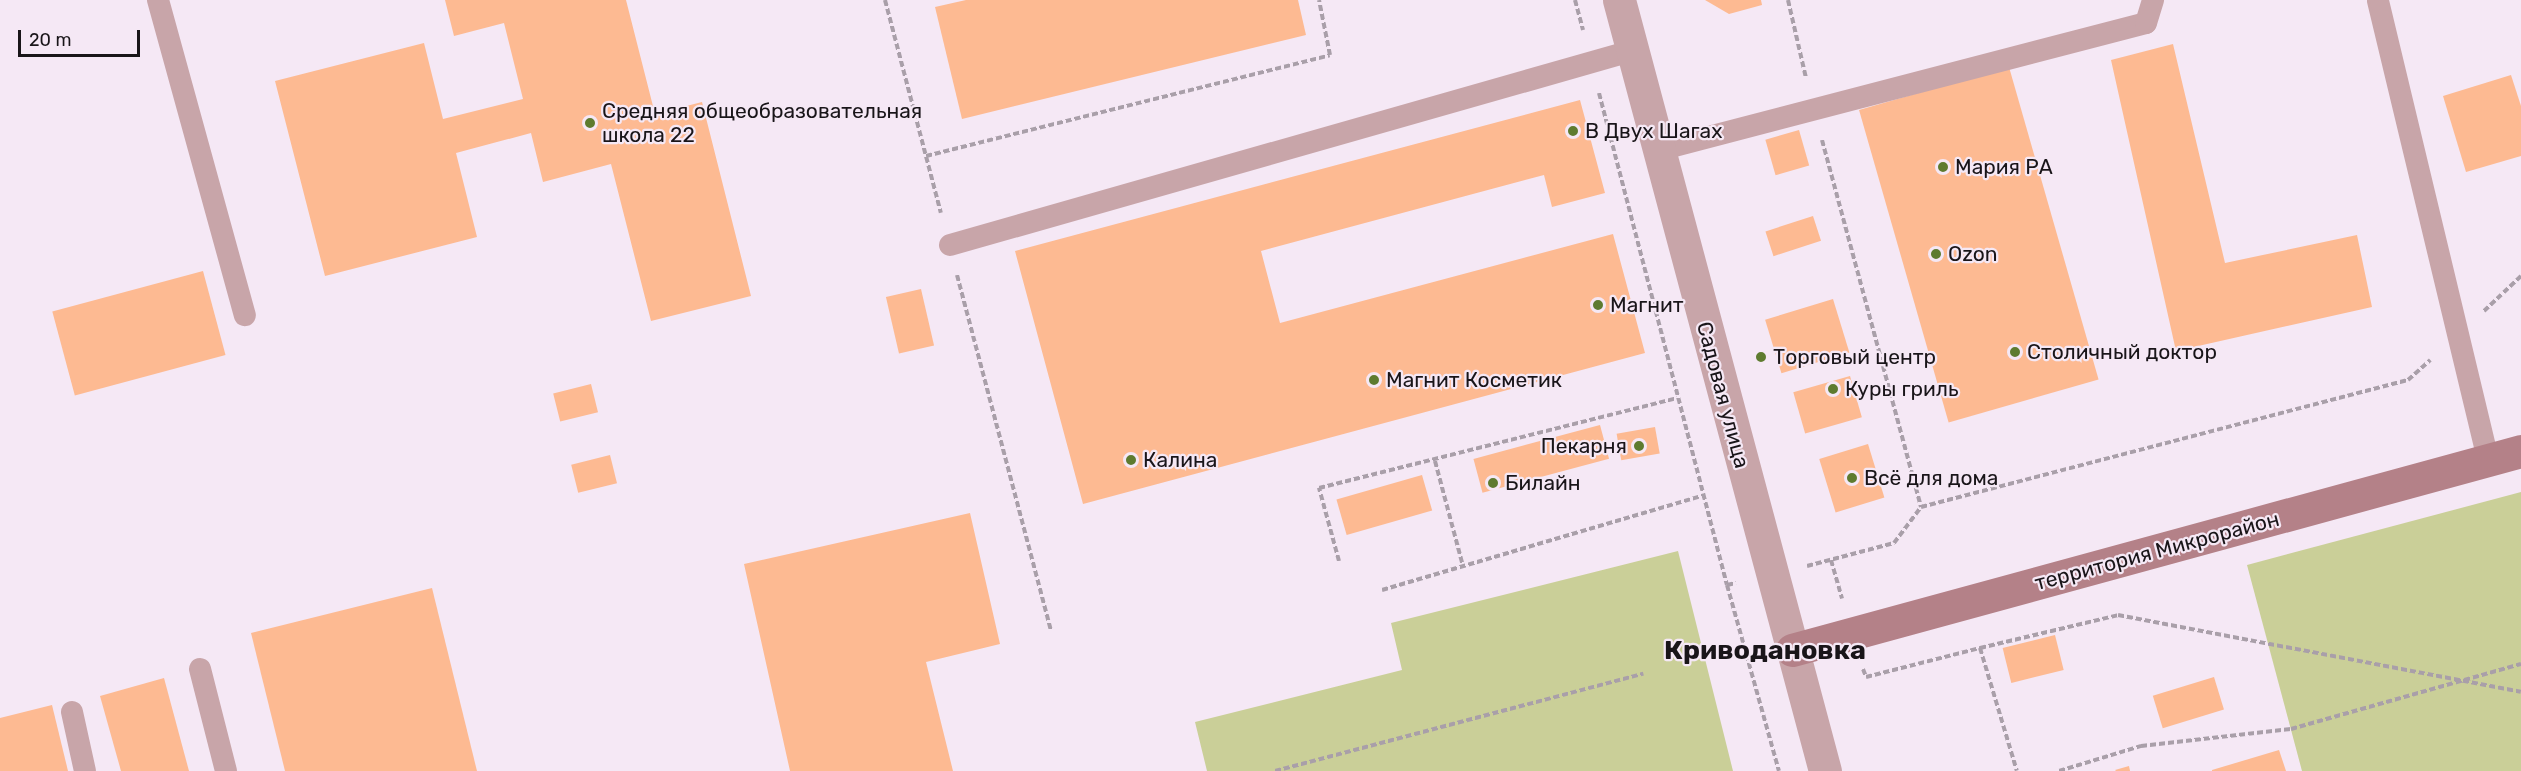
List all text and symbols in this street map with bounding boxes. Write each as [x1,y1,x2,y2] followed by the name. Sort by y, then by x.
[21,18,142,56] scale bar
[29,29,71,51] text: 20 m
[602,98,922,148] place label: Средняя общеобразовательная школа 22
[583,116,597,130] marker: Средняя общеобразовательная школа 22
[1585,118,1722,144] place label: В Двух Шагах
[1566,124,1580,138] marker: В Двух Шагах
[1955,154,2053,180] place label: Мария РА
[1936,160,1950,174] marker: Мария РА
[1948,241,1998,267] place label: Ozon
[1929,247,1943,261] marker: Ozon
[1610,292,1684,318] place label: Магнит
[1591,298,1605,312] marker: Магнит
[1691,319,1755,471] street label: Садовая улица
[2027,339,2217,365] place label: Столичный доктор
[1773,344,1936,370] place label: Торговый центр
[2008,345,2022,359] marker: Столичный доктор
[1754,350,1768,364] marker: Торговый центр
[1386,367,1562,393] place label: Магнит Косметик
[1367,373,1381,387] marker: Магнит Косметик
[1845,376,1958,402] place label: Куры гриль
[1826,382,1840,396] marker: Куры гриль
[1541,433,1627,459] place label: Пекарня
[1632,439,1646,453] marker: Пекарня
[1143,447,1217,473] place label: Калина
[1124,453,1138,467] marker: Калина
[1864,465,1998,491] place label: Всё для дома
[1505,470,1581,496] place label: Билайн
[1845,471,1859,485] marker: Всё для дома
[1486,476,1500,490] marker: Билайн
[2032,506,2282,596] street label: территория Микрорайон
[1664,635,1866,667] district label: Криводановка

